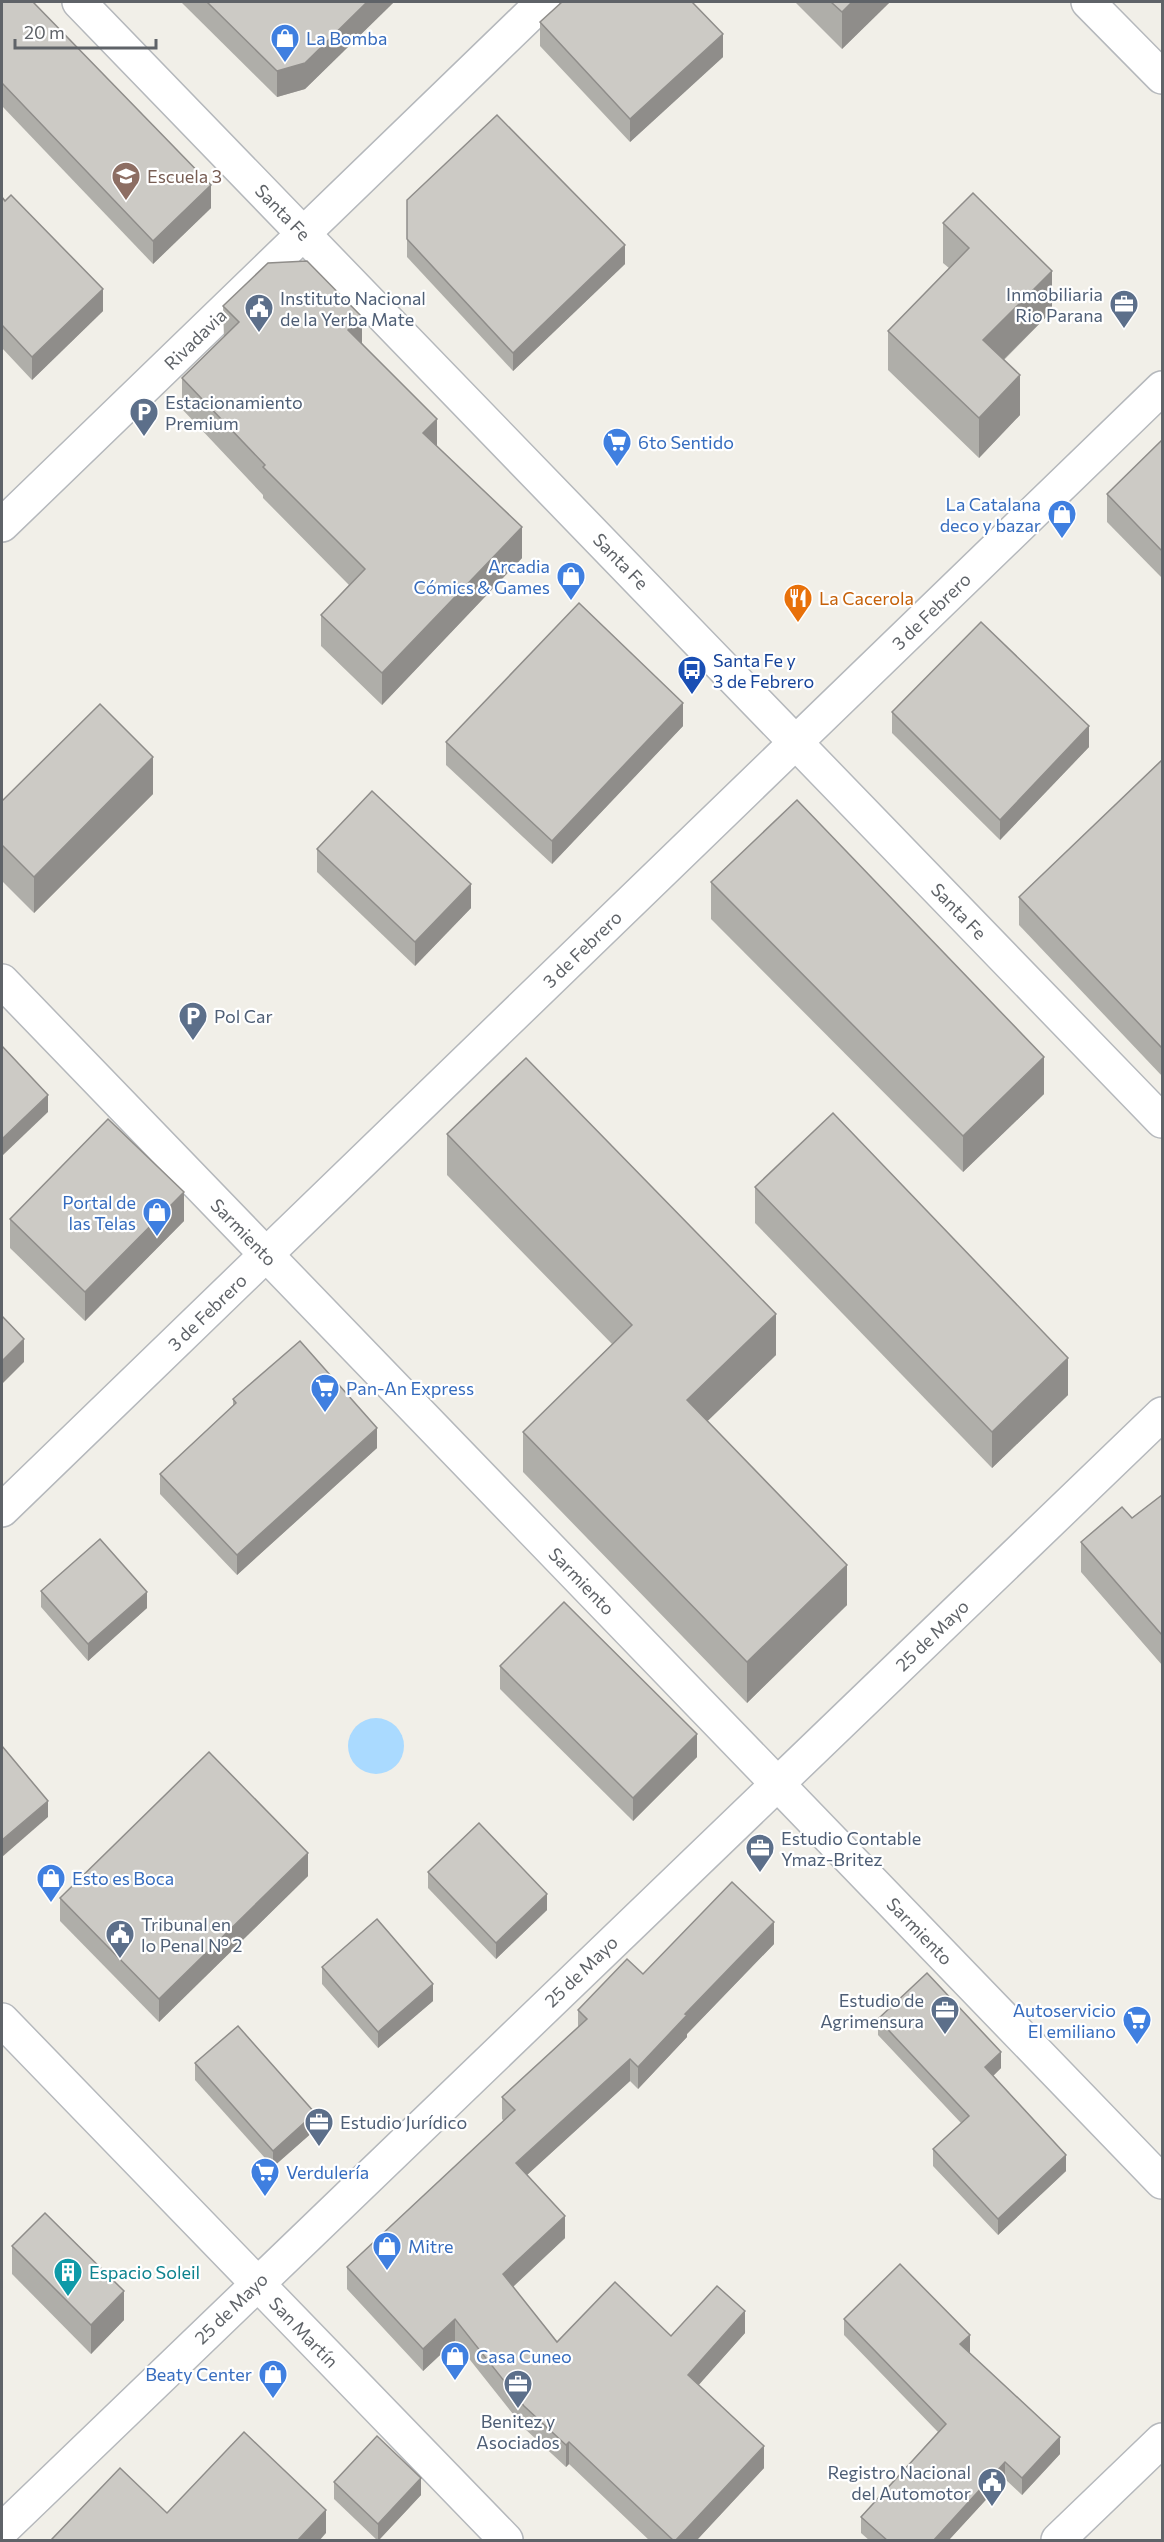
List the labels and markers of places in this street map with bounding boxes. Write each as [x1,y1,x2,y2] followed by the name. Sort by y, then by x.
[269,22,301,64] shop icon: La Bomba
[306,27,387,49] place label: La Bomba
[110,160,142,202] school or university icon: Escuela 3
[147,165,222,187] place label: Escuela 3
[1006,283,1103,326] place label: Inmobiliaria Rio Parana
[280,287,426,330] place label: Instituto Nacional de la Yerba Mate
[1108,288,1140,330] office icon: Inmobiliaria Rio Parana
[243,292,275,334] public building icon: Instituto Nacional de la Yerba Mate
[165,391,303,434] place label: Estacionamiento Premium
[128,396,160,438] parking icon: Estacionamiento Premium
[601,426,633,468] supermarket icon: 6to Sentido
[638,431,734,453] place label: 6to Sentido
[940,493,1041,536] place label: La Catalana deco y bazar
[1046,498,1078,540] shop icon: La Catalana deco y bazar
[413,555,550,598] place label: Arcadia Cómics & Games
[555,560,587,602] shop icon: Arcadia Cómics & Games
[782,582,814,624] restaurant icon: La Cacerola
[819,587,914,609] place label: La Cacerola
[713,649,814,692] place label: Santa Fe y 3 de Febrero
[676,654,708,696] bus stop icon: Santa Fe y 3 de Febrero
[177,1000,209,1042] parking icon: Pol Car
[214,1005,273,1027] place label: Pol Car
[62,1191,136,1234] place label: Portal de las Telas
[141,1196,173,1238] shop icon: Portal de las Telas
[309,1372,341,1414] supermarket icon: Pan-An Express
[346,1377,474,1399] place label: Pan-An Express
[781,1827,921,1870] place label: Estudio Contable Ymaz-Britez
[744,1832,776,1874] office icon: Estudio Contable Ymaz-Britez
[35,1862,67,1904] shop icon: Esto es Boca
[72,1867,174,1889] place label: Esto es Boca
[141,1913,243,1956] place label: Tribunal en lo Penal Nº 2
[104,1918,136,1960] public building icon: Tribunal en lo Penal Nº 2
[820,1989,924,2032] place label: Estudio de Agrimensura
[929,1994,961,2036] office icon: Estudio de Agrimensura
[1013,1999,1116,2042] place label: Autoservicio El emiliano
[1121,2004,1153,2046] supermarket icon: Autoservicio El emiliano
[303,2106,335,2148] office icon: Estudio Jurídico
[340,2111,467,2133] place label: Estudio Jurídico
[249,2156,281,2198] supermarket icon: Verdulería
[286,2161,369,2183] place label: Verdulería
[371,2230,403,2272] shop icon: Mitre
[408,2235,454,2257] place label: Mitre
[52,2256,84,2298] building icon: Espacio Soleil
[89,2261,200,2283] place label: Espacio Soleil
[439,2340,471,2382] shop icon: Casa Cuneo
[476,2345,572,2367] place label: Casa Cuneo
[257,2358,289,2400] shop icon: Beaty Center
[145,2363,252,2385] place label: Beaty Center
[502,2368,534,2410] office icon: Benitez y Asociados
[476,2410,560,2453] place label: Benitez y Asociados
[827,2461,971,2504] place label: Registro Nacional del Automotor
[976,2466,1008,2508] public building icon: Registro Nacional del Automotor

